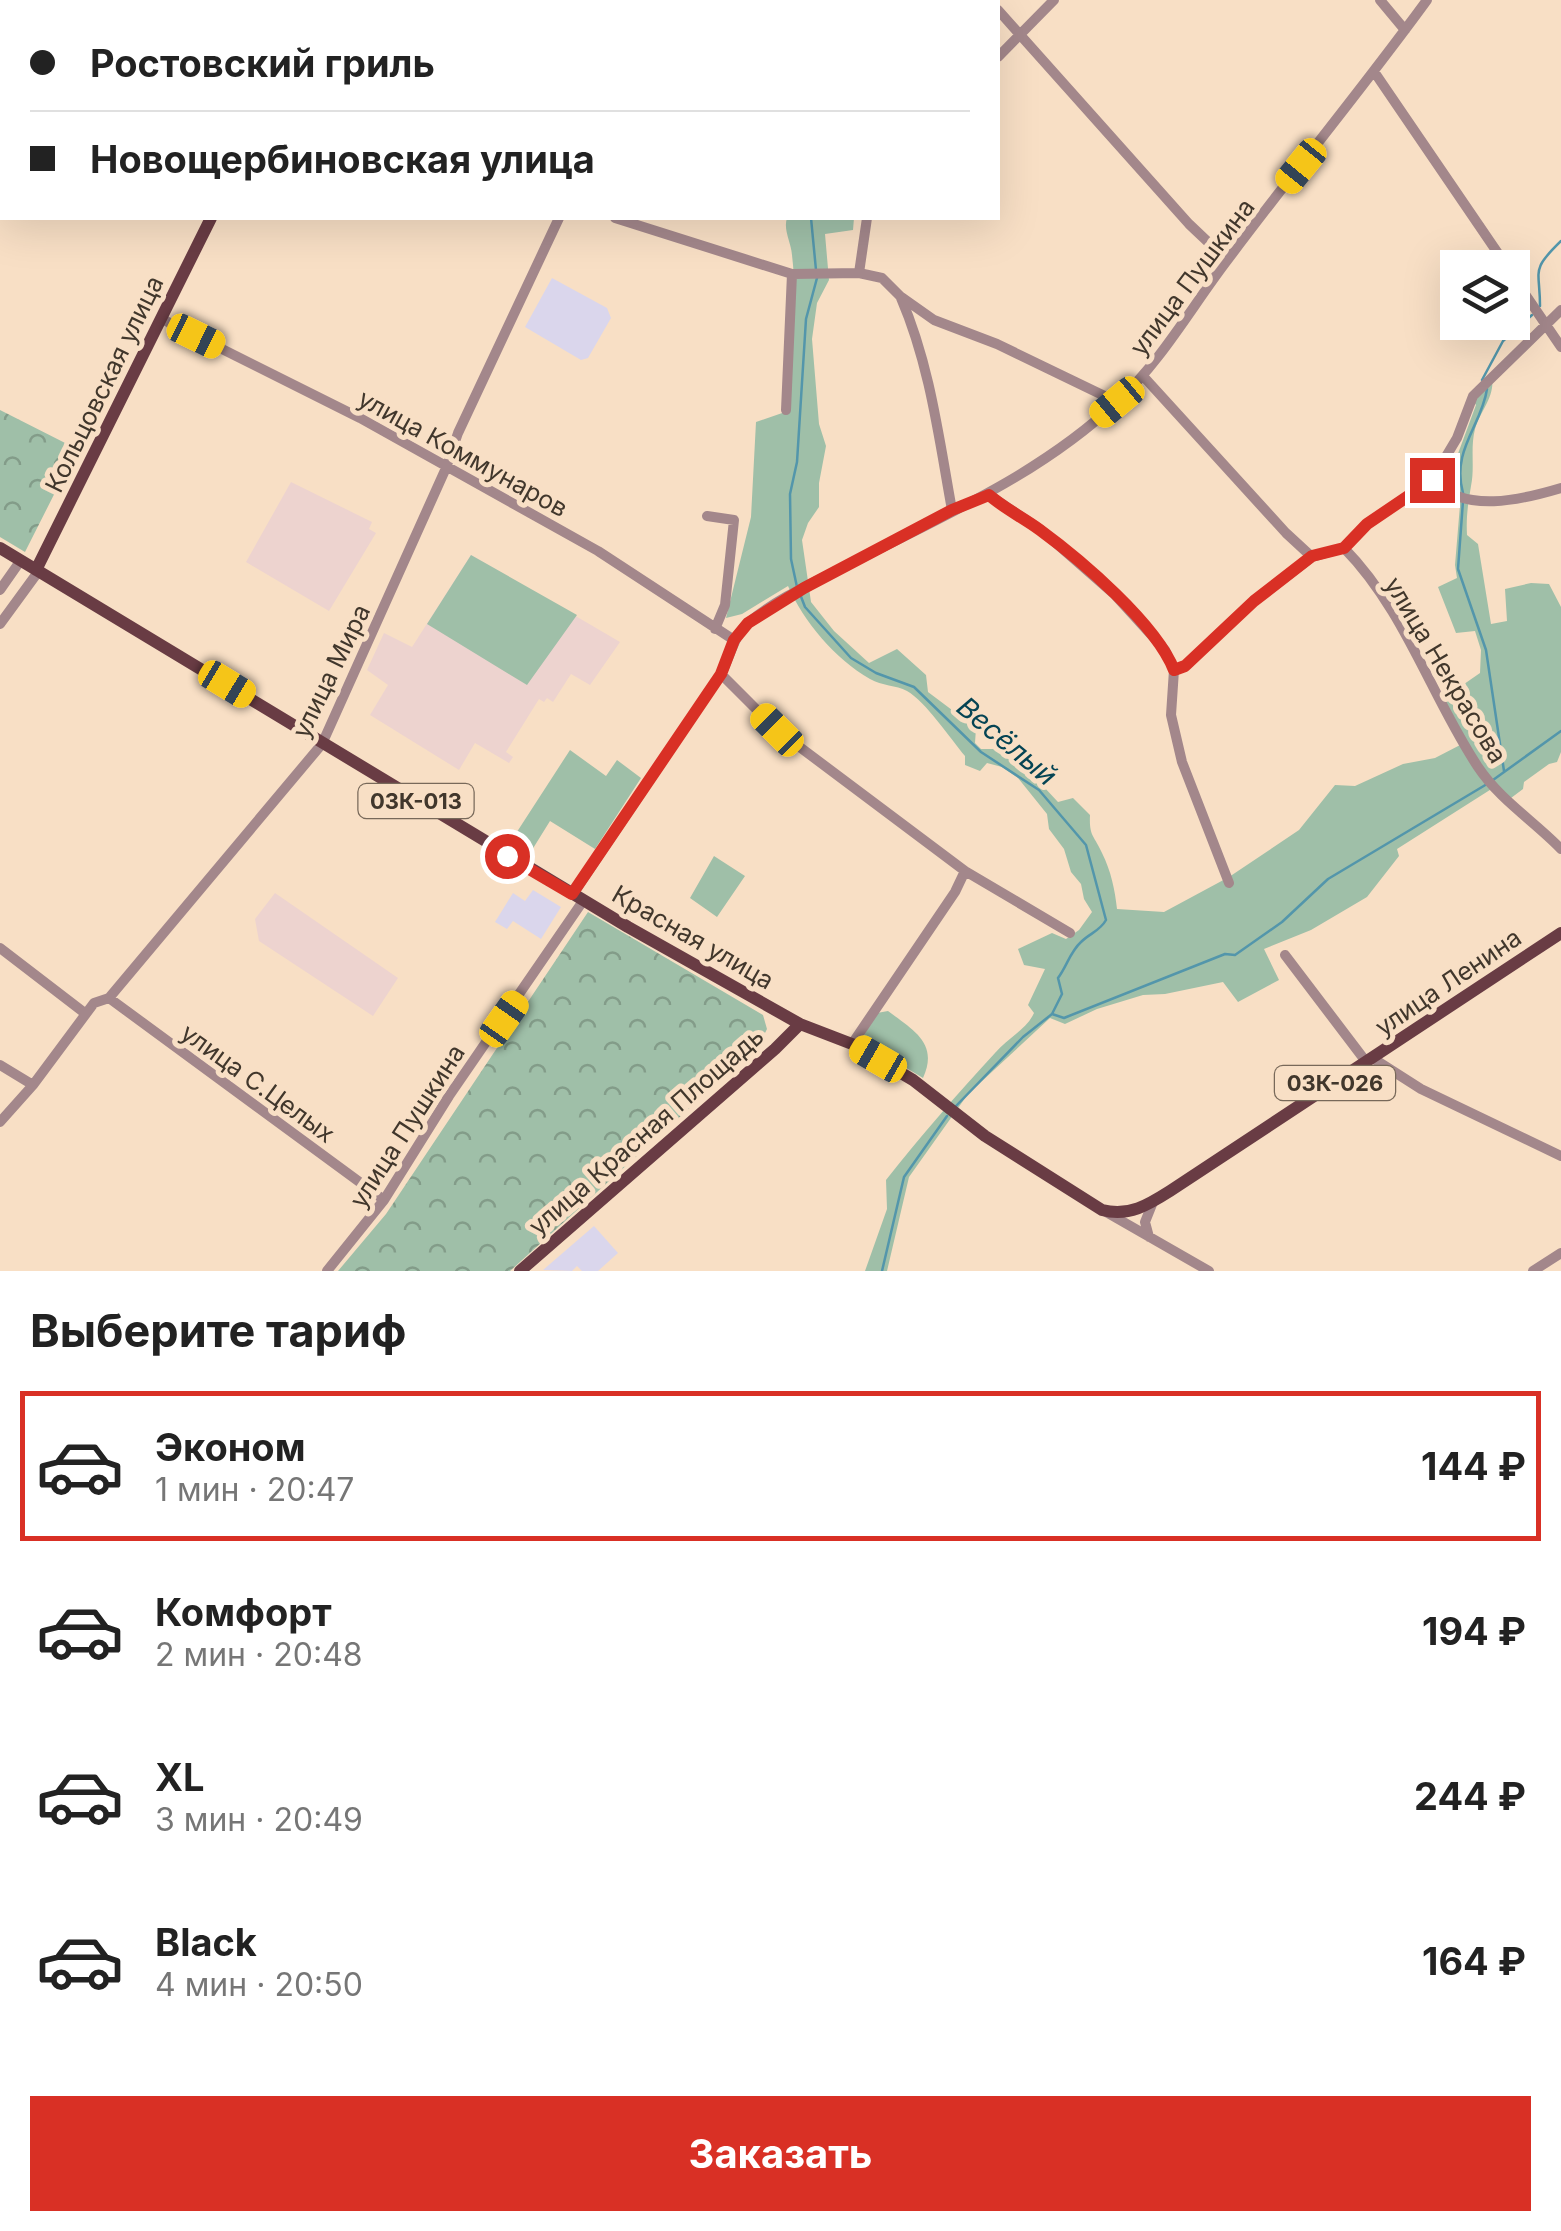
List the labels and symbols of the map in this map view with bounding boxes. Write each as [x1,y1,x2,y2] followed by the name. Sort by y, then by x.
[1270,133,1332,199] car
[1123,193,1261,361] street label: улица Пушкина
[39,271,169,497] street label: Кольцовская улица
[162,309,230,363] car
[1084,371,1150,433] car
[353,383,573,523] street label: улица Коммунаров
[1410,458,1455,503] route end
[1379,571,1513,769] street label: улица Некрасова
[286,599,376,743] street label: улица Мира
[194,656,260,712] car
[950,689,1064,793] water label: Весёлый
[745,698,809,762] car
[358,784,474,818] road number: 03К-013
[485,834,530,879] route start
[607,879,779,995] street label: Красная улица
[1369,922,1527,1042] street label: улица Ленина
[475,986,533,1052] car
[175,1017,341,1149] street label: улица С.Целых
[523,1021,769,1241] street label: улица Красная Площадь
[845,1031,911,1087] car
[343,1039,471,1213] street label: улица Пушкина
[1275,1066,1395,1100] road number: 03К-026

